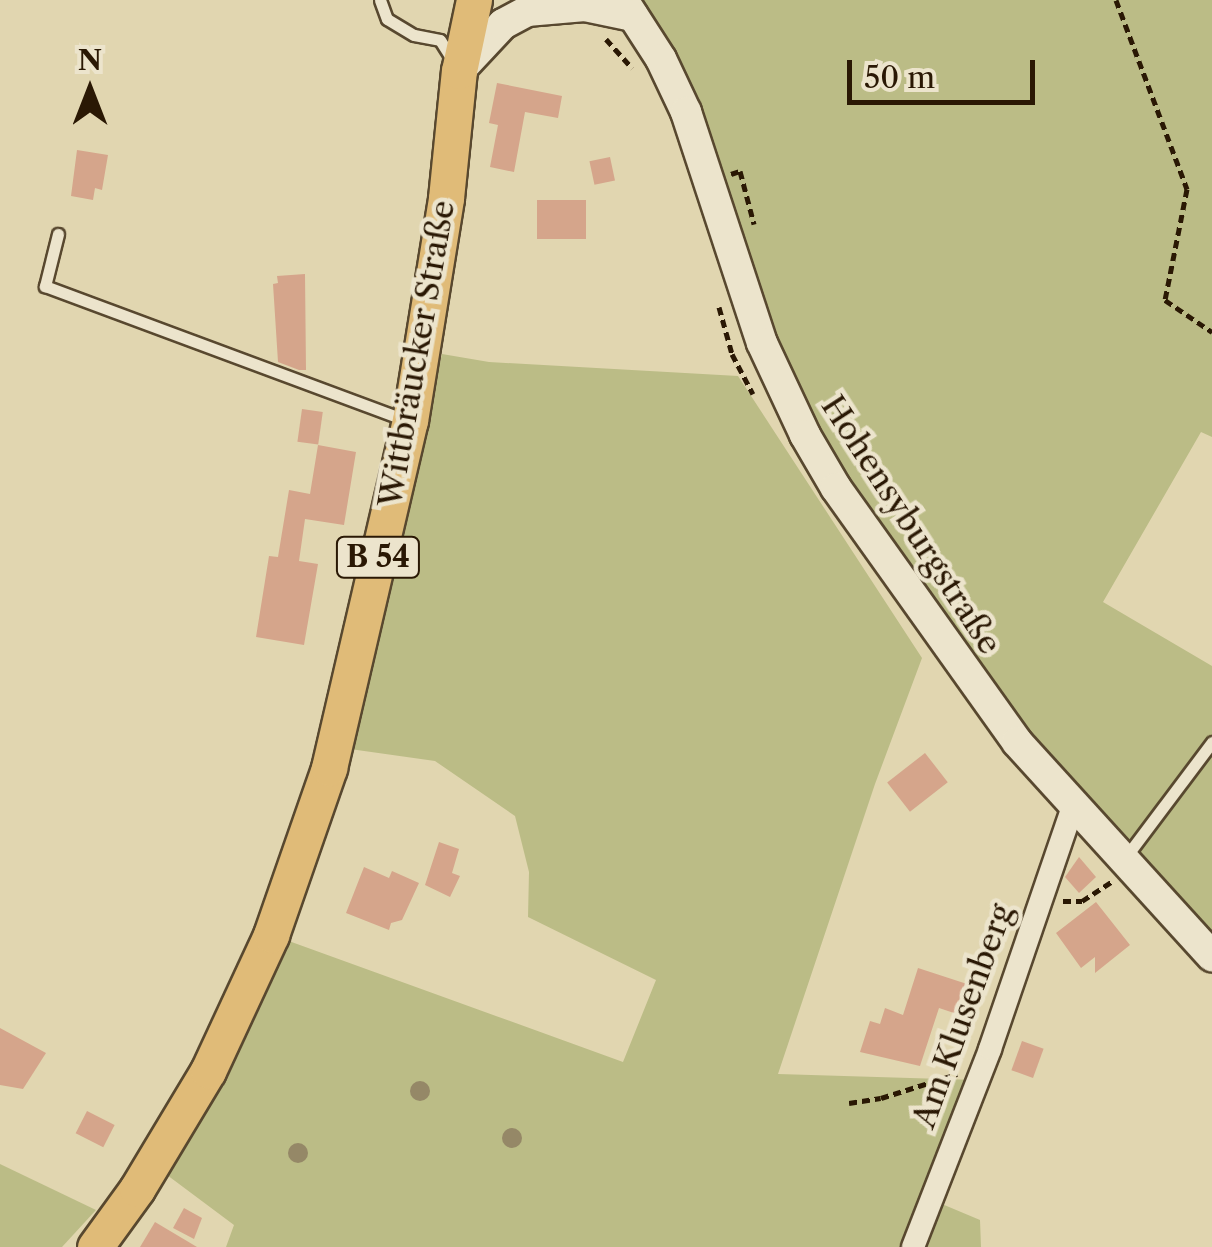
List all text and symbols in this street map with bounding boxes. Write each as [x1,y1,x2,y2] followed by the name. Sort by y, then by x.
[40,40,140,140] north arrow
[852,40,1040,102] scale bar
[78,43,102,77] text: N
[864,59,935,96] text: 50 m
[371,197,463,511] street label: Wittbräucker Straße
[813,389,1009,661] street label: Hohensyburgstraße
[336,532,420,582] road number: B 54
[905,899,1021,1133] street label: Am Klusenberg

